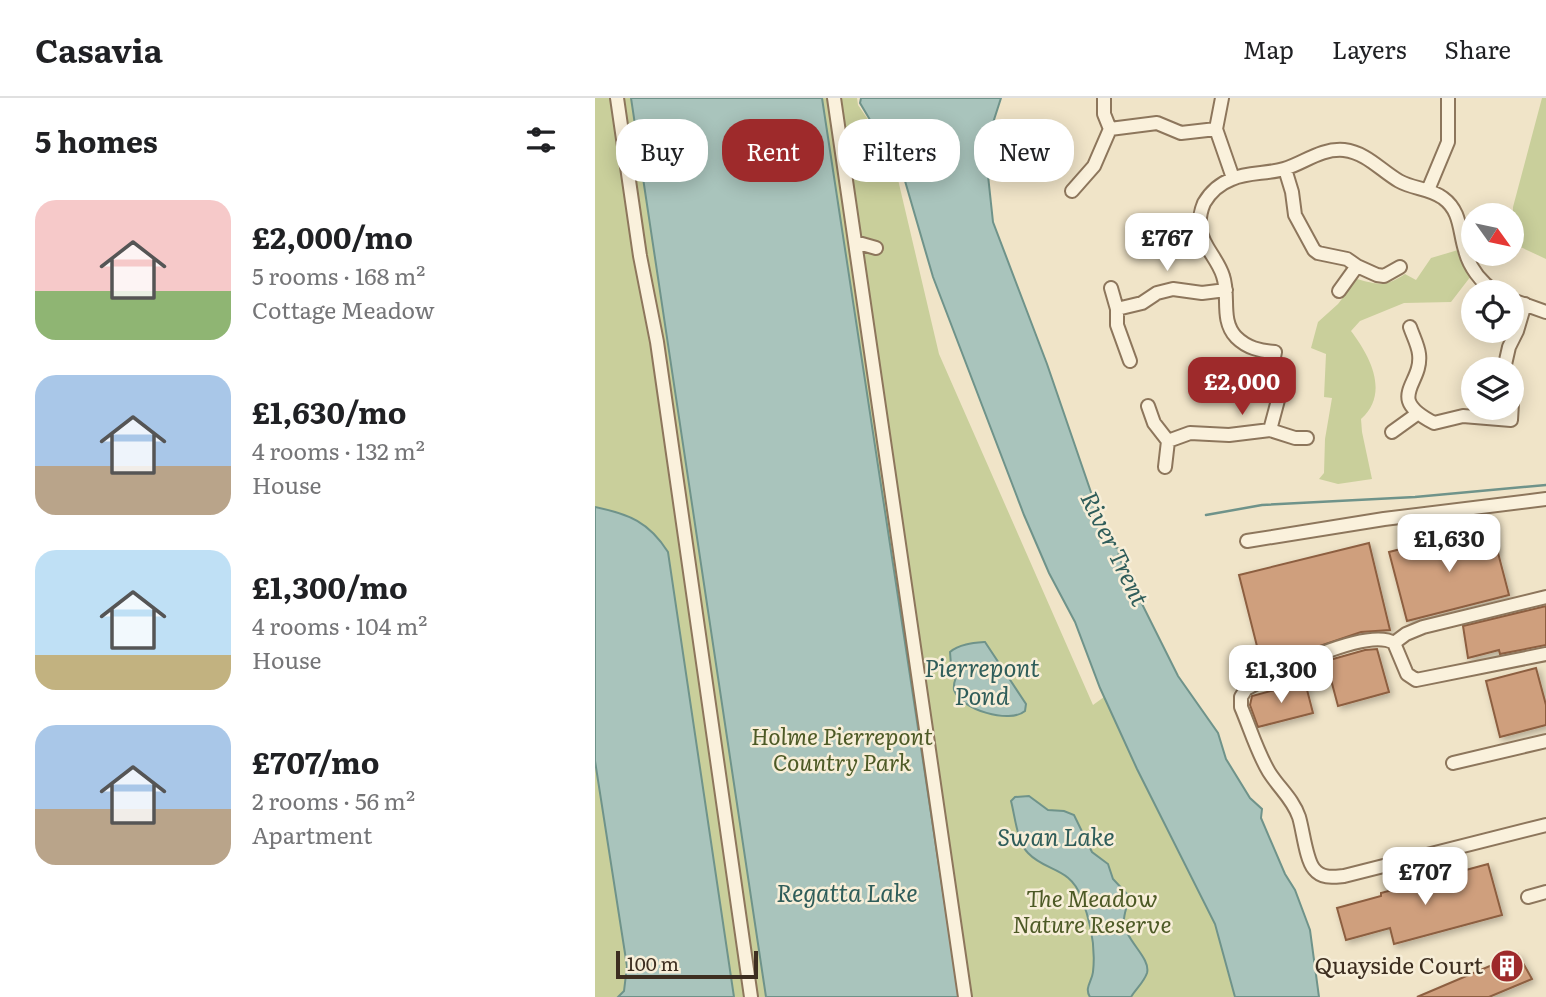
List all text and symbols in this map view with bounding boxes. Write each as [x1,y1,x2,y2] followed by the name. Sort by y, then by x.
[35,24,163,73] text: Casavia
[1243,31,1294,66] text: Map
[1332,31,1406,66] text: Layers
[1444,31,1511,66] text: Share
[35,118,158,162] text: 5 homes
[616,119,708,182] chip: Buy
[722,119,824,182] chip: Rent
[838,119,960,182] chip: Filters
[974,119,1074,182] chip: New
[522,121,560,159] icon: filters
[1461,203,1524,266] north arrow
[1461,203,1524,420] map controls
[252,214,413,258] text: £2,000/mo
[1126,214,1208,273] pin: £767
[1141,219,1193,253] text: £767
[91,228,175,312] icon: home
[252,258,425,292] text: 5 rooms · 168 m²
[1461,280,1524,343] button: locate
[252,292,435,326] text: Cottage Meadow
[1461,357,1524,420] button: layers
[1185,358,1299,417] pin: £2,000
[1204,363,1280,397] text: £2,000
[252,389,407,433] text: £1,630/mo
[91,403,175,487] icon: home
[252,433,425,467] text: 4 rooms · 132 m²
[252,467,321,501] text: House
[1073,485,1159,612] water label: River Trent
[1392,514,1506,574] pin: £1,630
[1413,520,1485,554] text: £1,630
[252,564,408,608] text: £1,300/mo
[91,578,175,662] icon: home
[252,608,427,642] text: 4 rooms · 104 m²
[252,642,321,676] text: House
[1224,646,1338,705] pin: £1,300
[924,649,1040,712] water label: Pierrepont Pond
[1245,651,1317,685] text: £1,300
[751,718,933,778] park label: Holme Pierrepont Country Park
[252,739,380,783] text: £707/mo
[91,753,175,837] icon: home
[252,783,415,817] text: 2 rooms · 56 m²
[252,817,372,851] text: Apartment
[997,818,1115,853] water label: Swan Lake
[1384,848,1466,907] pin: £707
[1399,853,1451,887] text: £707
[776,874,918,909] water label: Regatta Lake
[1013,880,1171,940] park label: The Meadow Nature Reserve
[1315,947,1484,981] place label: Quayside Court
[1488,947,1526,985] building icon: Quayside Court
[616,948,758,980] scale bar
[627,949,679,977] text: 100 m

